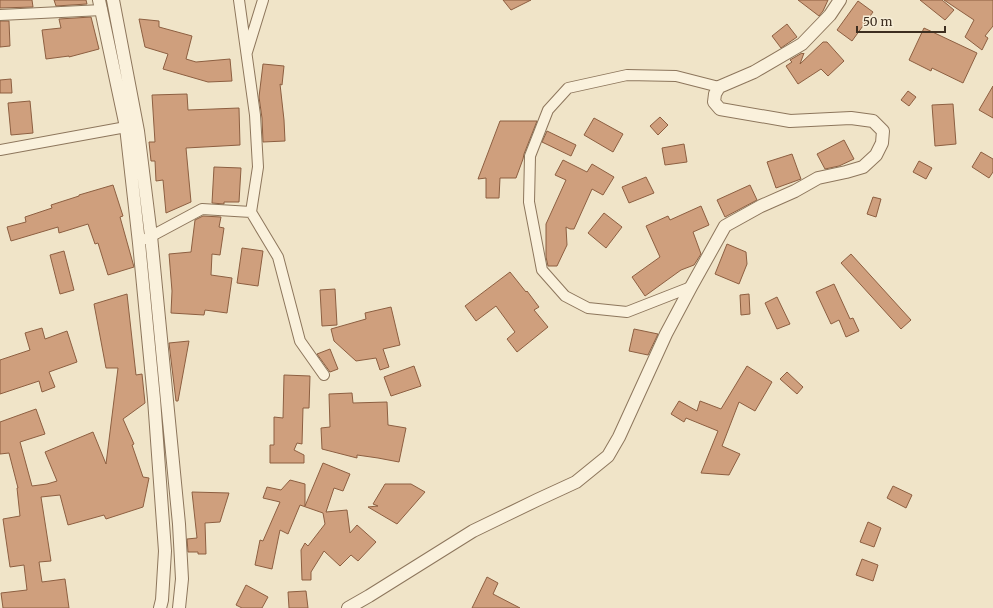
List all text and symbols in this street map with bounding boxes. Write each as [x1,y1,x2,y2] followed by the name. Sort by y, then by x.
[857,8,945,34] scale bar
[863,14,892,29] text: 50 m

